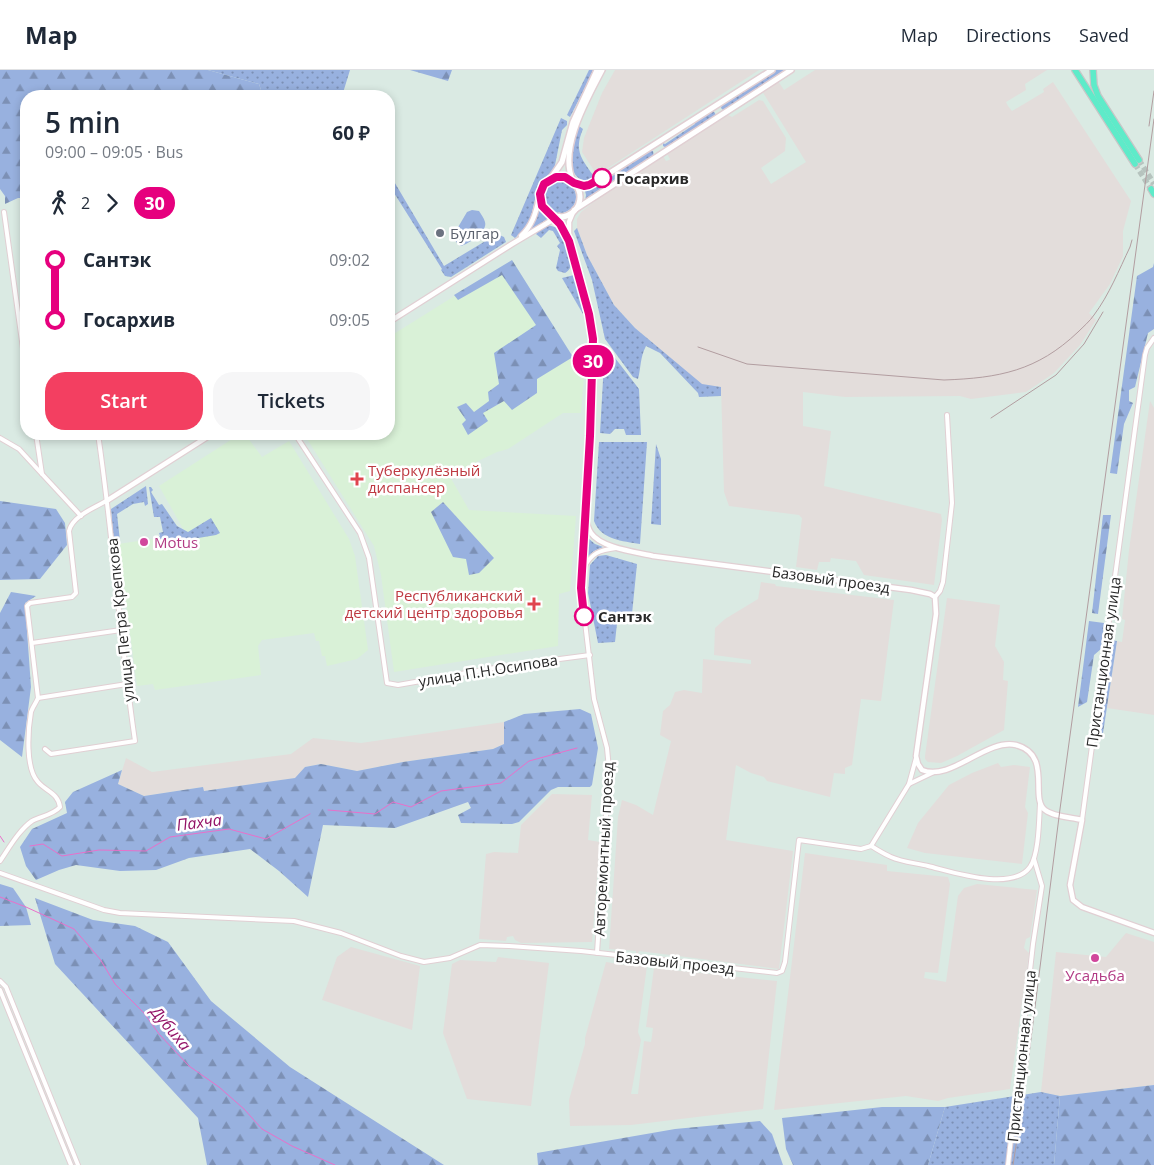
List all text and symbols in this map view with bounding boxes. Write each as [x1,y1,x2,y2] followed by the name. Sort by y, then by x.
[25,18,77,51] text: Map
[901,23,938,47] text: Map
[966,23,1051,47] text: Directions
[1079,23,1129,47] text: Saved
[45,103,121,141] text: 5 min
[332,120,370,146] text: 60 ₽
[45,141,183,163] text: 09:00 – 09:05 · Bus
[592,168,612,188] marker: Госархив
[616,168,689,188] place label: Госархив
[45,189,73,217] icon: walk
[98,189,126,217] icon: forward
[144,191,165,215] text: 30
[81,192,90,214] text: 2
[450,223,499,243] place label: Булгар
[434,227,446,239] marker: Булгар
[83,247,151,273] text: Сантэк
[329,249,370,271] text: 09:02
[83,307,175,333] text: Госархив
[329,309,370,331] text: 09:05
[570,345,616,377] line badge: 30
[583,349,603,373] text: 30
[45,372,203,430] button: Start
[213,372,370,430] button: Tickets
[368,460,480,497] place label: Туберкулёзный диспансер
[350,472,364,486] marker: Туберкулёзный диспансер
[154,532,198,552] place label: Motus
[138,536,150,548] marker: Motus
[101,537,139,703] street label: улица Петра Крепкова
[771,561,892,597] street label: Базовый проезд
[1081,575,1125,749] street label: Пристанционная улица
[345,585,523,622] place label: Республиканский детский центр здоровья
[527,597,541,611] marker: Республиканский детский центр здоровья
[574,606,594,626] marker: Сантэк
[598,606,653,626] place label: Сантэк
[417,649,559,691] street label: улица П.Н.Осипова
[588,761,618,937] street label: Авторемонтный проезд
[175,808,223,836] water label: Пахча
[615,946,736,978] street label: Базовый проезд
[1089,952,1101,964] marker: Усадьба
[1065,965,1125,985] place label: Усадьба
[1002,969,1040,1143] street label: Пристанционная улица
[145,999,196,1055] water label: Дубиха

